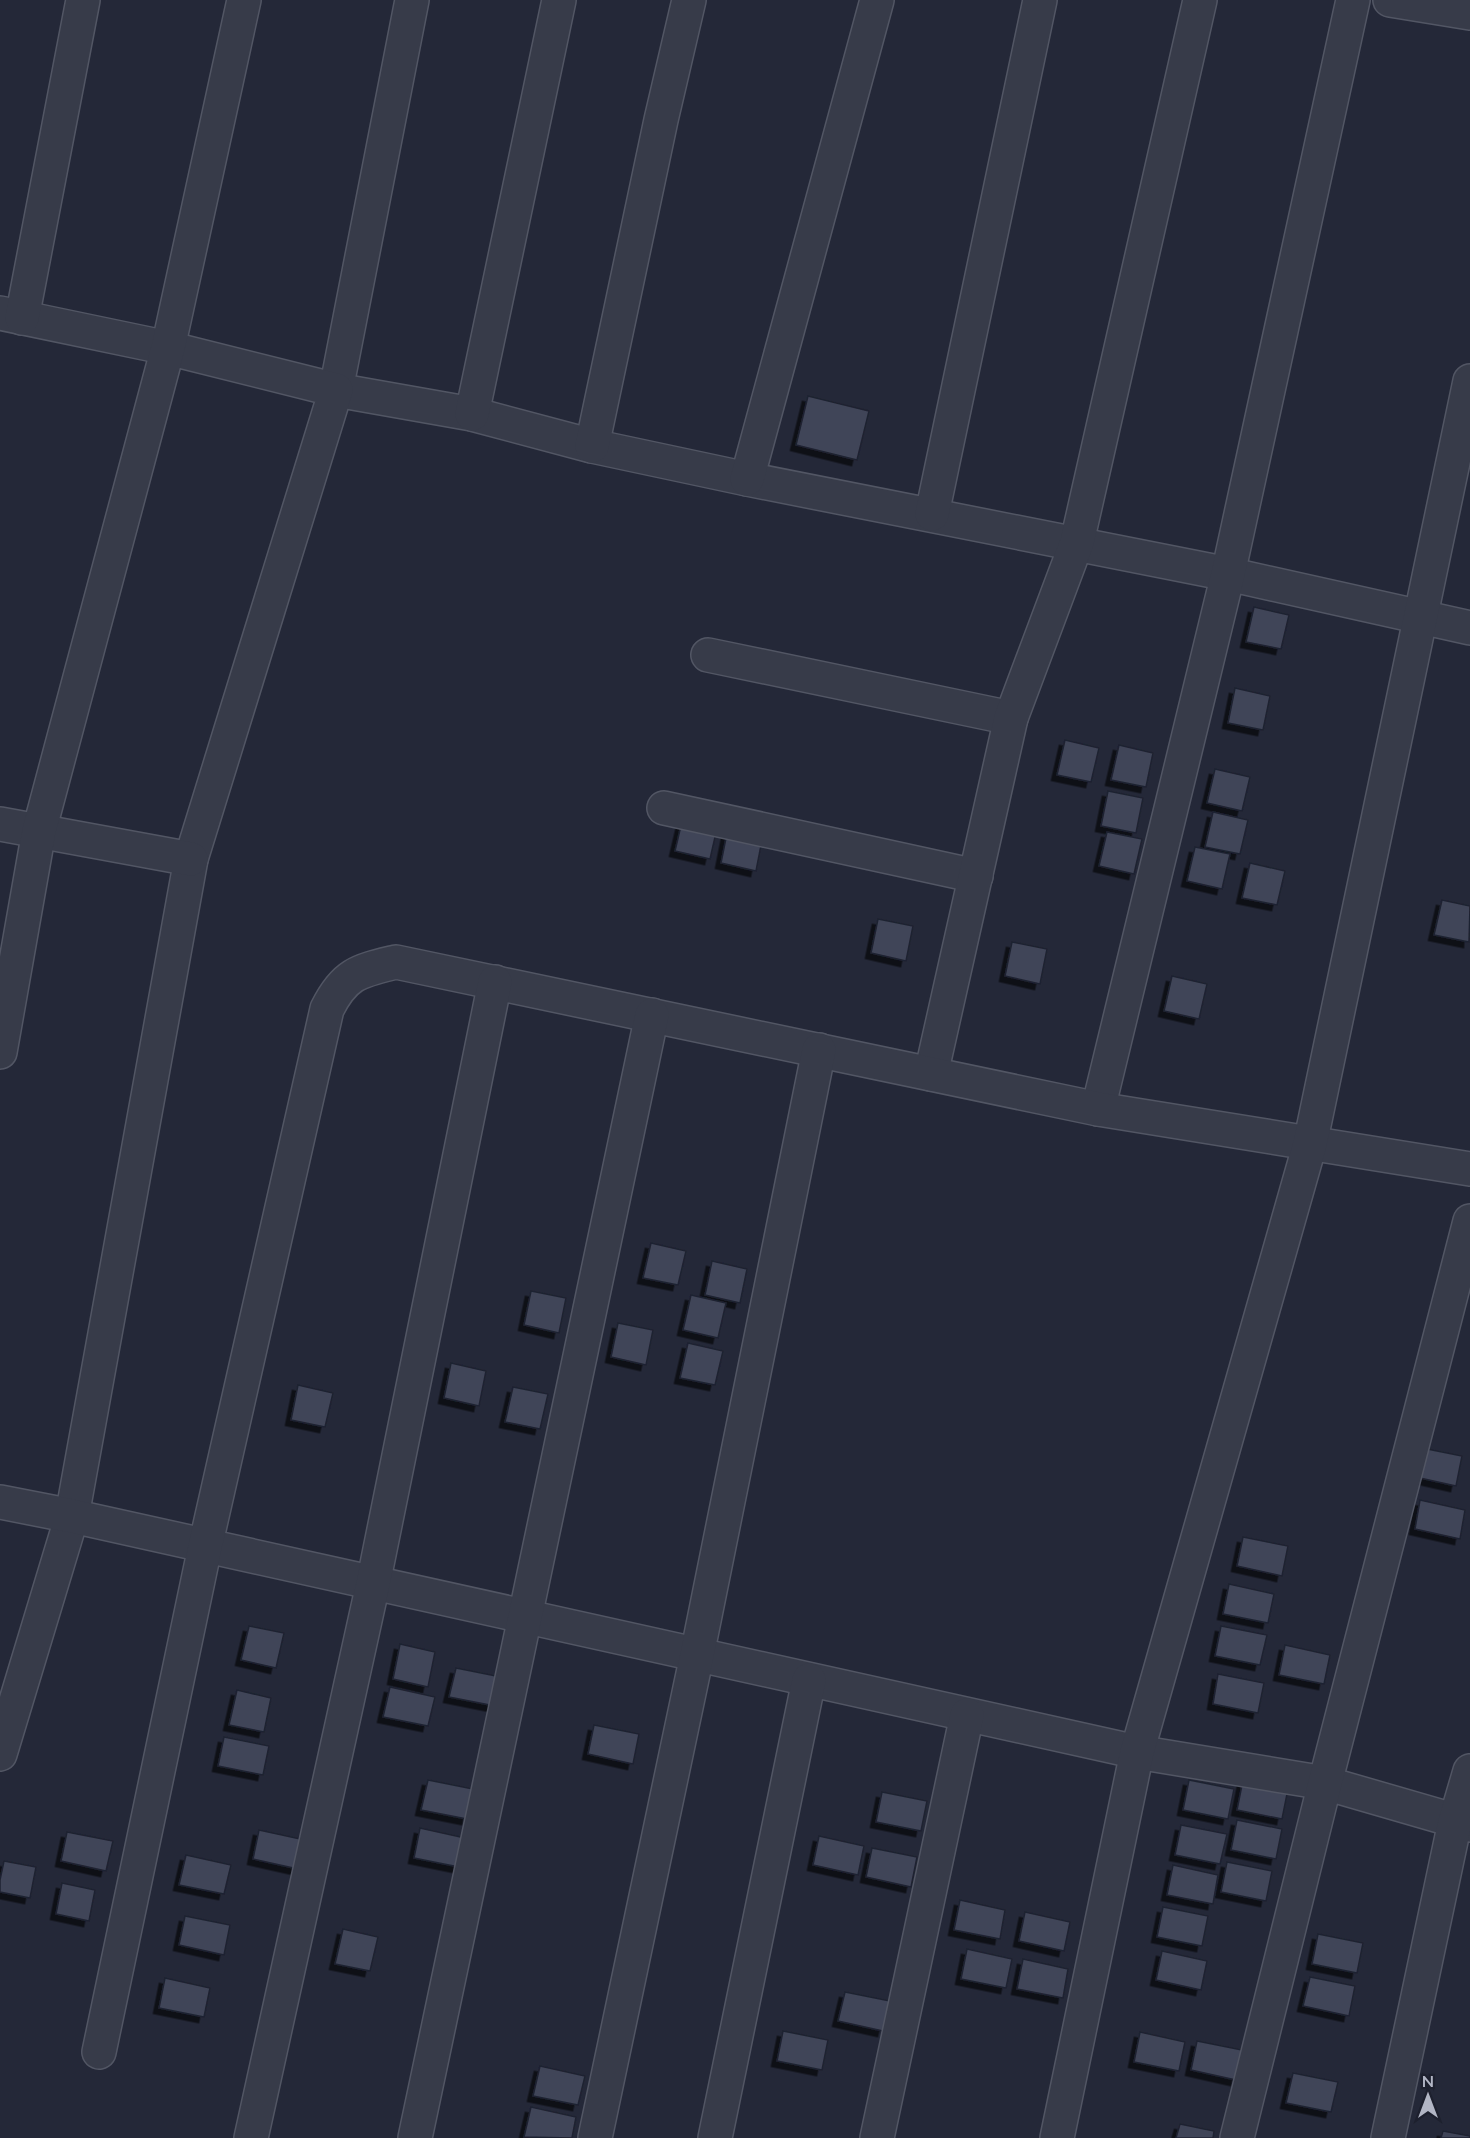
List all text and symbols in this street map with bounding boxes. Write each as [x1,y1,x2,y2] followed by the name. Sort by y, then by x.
[1398,2066,1458,2126] north arrow
[1422,2071,1434,2090] text: N

